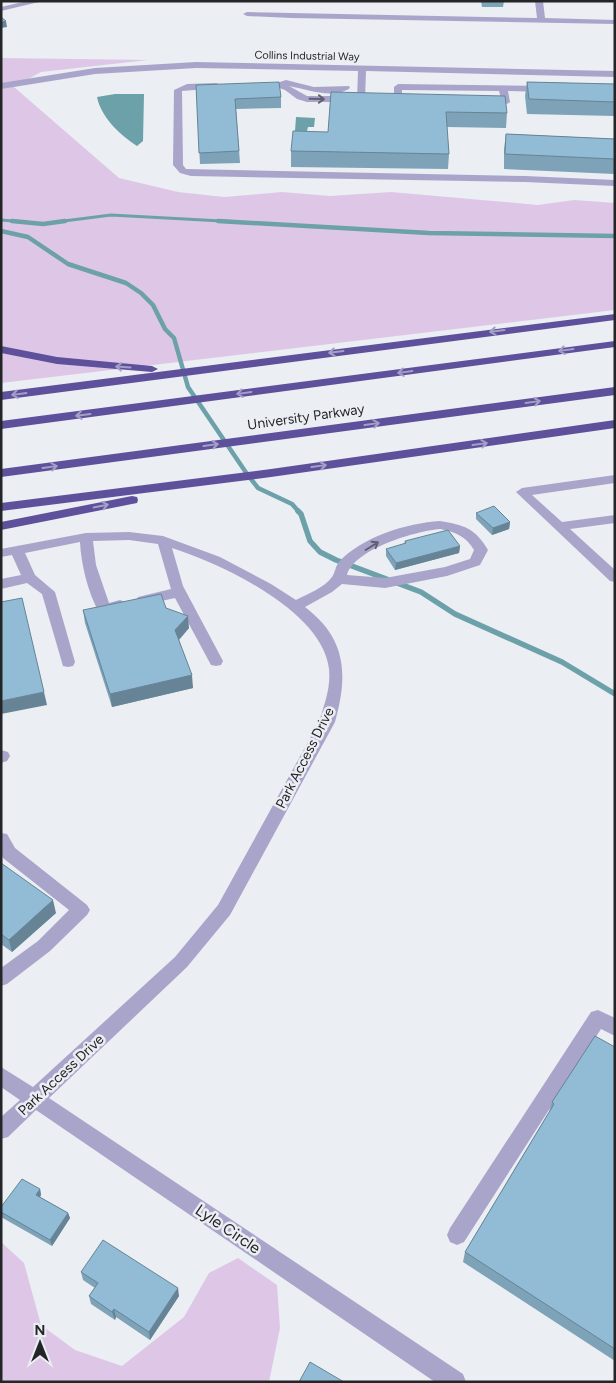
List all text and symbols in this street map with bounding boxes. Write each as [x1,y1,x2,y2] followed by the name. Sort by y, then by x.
[254,49,360,63] street label: Collins Industrial Way
[309,94,325,104] one-way arrow
[489,327,505,337] one-way arrow
[559,346,575,356] one-way arrow
[328,347,344,357] one-way arrow
[115,362,131,371] one-way arrow
[398,367,414,377] one-way arrow
[11,389,27,399] one-way arrow
[237,389,253,399] one-way arrow
[524,397,540,407] one-way arrow
[246,400,366,434] street label: University Parkway
[75,410,91,420] one-way arrow
[363,419,379,429] one-way arrow
[472,438,488,448] one-way arrow
[202,440,218,450] one-way arrow
[311,461,327,471] one-way arrow
[41,462,57,472] one-way arrow
[92,501,108,510] one-way arrow
[365,541,379,551] one-way arrow
[272,704,338,811] street label: Park Access Drive
[15,1031,108,1119] street label: Park Access Drive
[192,1200,264,1258] street label: Lyle Circle
[15,1318,65,1368] north arrow
[35,1322,45,1339] text: N

